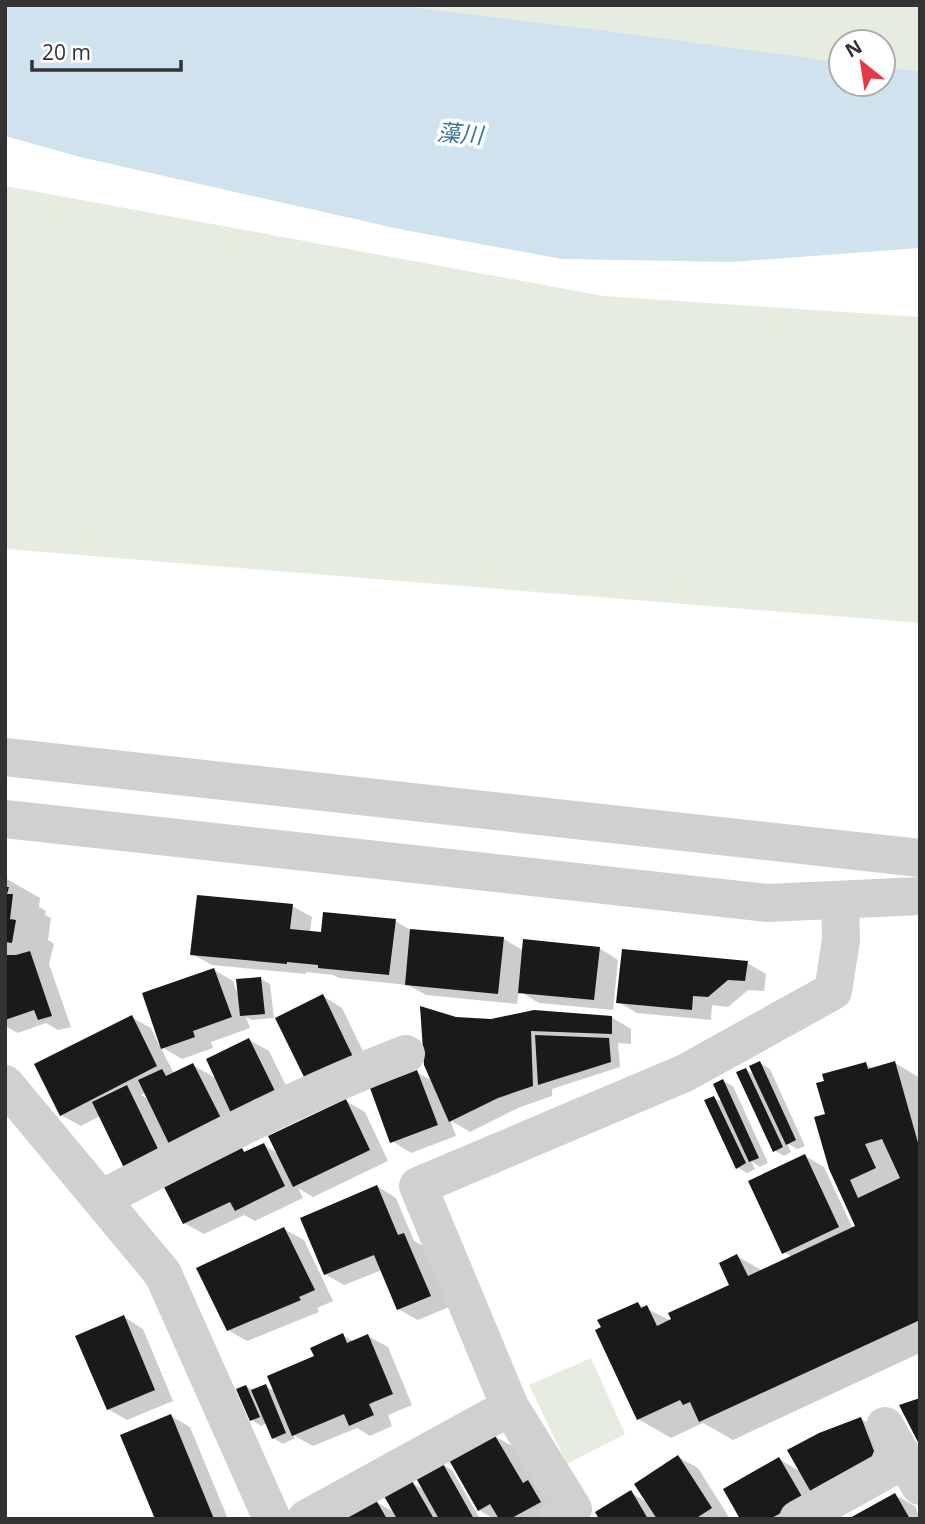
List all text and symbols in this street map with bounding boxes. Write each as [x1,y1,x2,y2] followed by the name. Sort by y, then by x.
[32,28,180,72] scale bar
[827,28,897,98] north arrow
[840,33,867,63] text: N
[42,38,91,66] text: 20 m
[436,115,487,151] water label: 藻川

